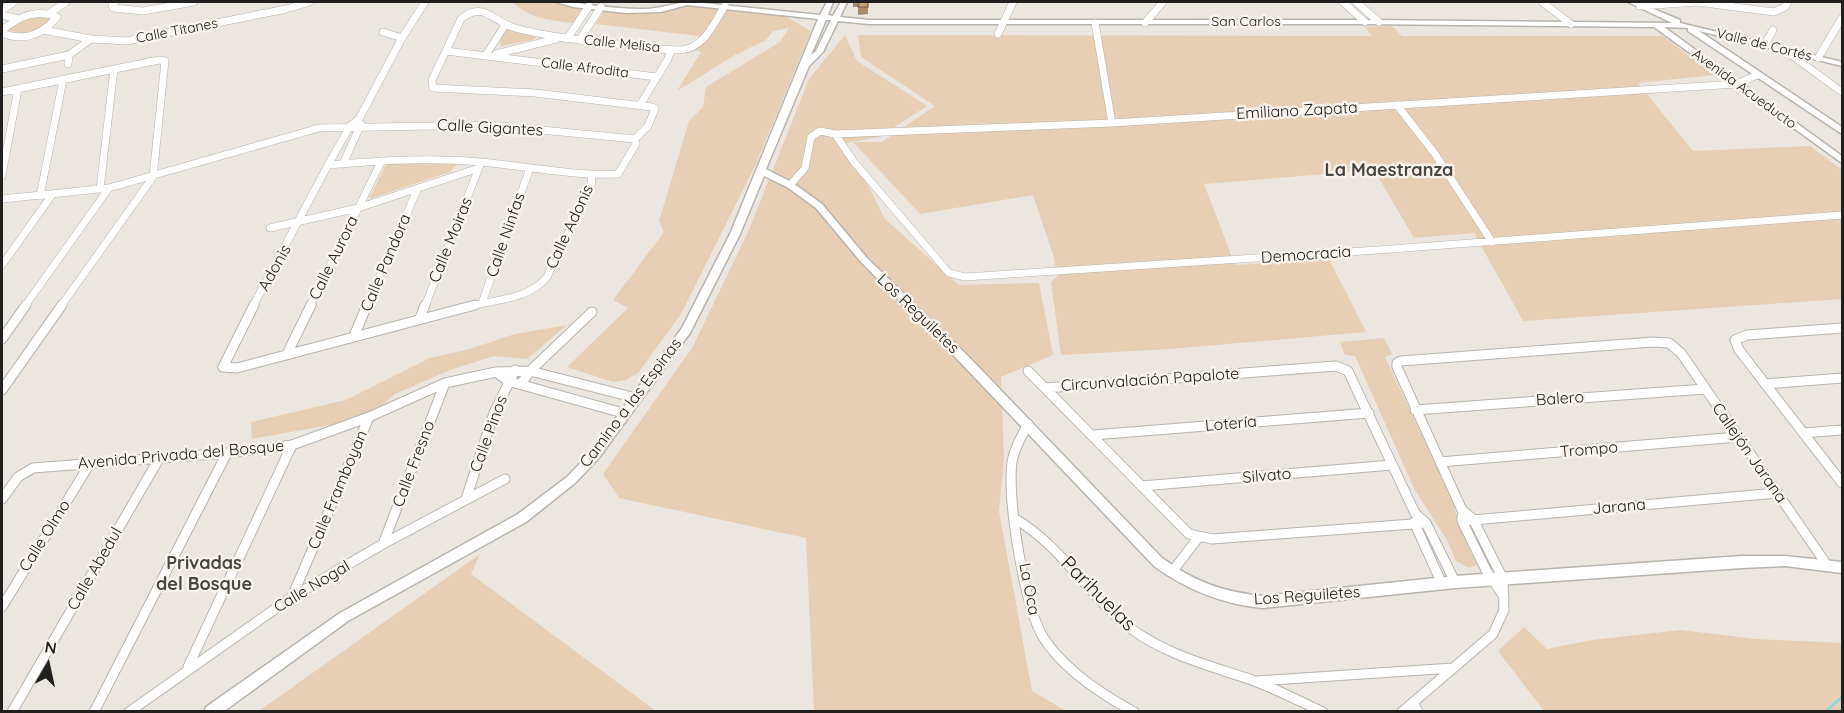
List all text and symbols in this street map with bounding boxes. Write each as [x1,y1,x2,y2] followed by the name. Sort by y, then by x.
[1211,14,1281,30] street label: San Carlos
[135,15,219,47] street label: Calle Titanes
[1714,25,1814,65] street label: Valle de Cortés
[583,32,661,56] street label: Calle Melisa
[1688,45,1800,133] street label: Avenida Acueducto
[540,54,630,82] street label: Calle Afrodita
[1236,98,1358,124] street label: Emiliano Zapata
[437,116,543,140] street label: Calle Gigantes
[1325,160,1453,182] district label: La Maestranza
[542,182,598,272] street label: Calle Adonis
[483,190,529,280] street label: Calle Ninfas
[425,195,477,285] street label: Calle Moiras
[357,211,415,315] street label: Calle Pandora
[305,213,363,303] street label: Calle Aurora
[255,242,295,294] street label: Adonis
[1260,242,1352,268] street label: Democracia
[873,270,963,358] street label: Los Reguiletes
[576,335,686,471] street label: Camino a las Espinas
[1060,364,1240,396] street label: Circunvalación Papalote
[1535,388,1585,410] street label: Balero
[466,393,512,475] street label: Calle Pinos
[1707,399,1791,507] street label: Callejón Jarana
[1204,412,1258,436] street label: Lotería
[389,418,439,510] street label: Calle Fresno
[304,428,372,552] street label: Calle Framboyan
[77,436,285,474] street label: Avenida Privada del Bosque
[1559,438,1619,462] street label: Trompo
[1242,464,1292,488] street label: Silvato
[1592,495,1646,519] street label: Jarana
[15,497,75,575] street label: Calle Olmo
[64,524,126,614] street label: Calle Abedul
[1056,552,1140,636] street label: Parihuelas
[156,553,252,596] district label: Privadas del Bosque
[270,557,354,617] street label: Calle Nogal
[1015,561,1043,617] street label: La Oca
[1253,583,1361,609] street label: Los Reguiletes
[18,635,78,695] north arrow
[43,636,58,658] text: N

